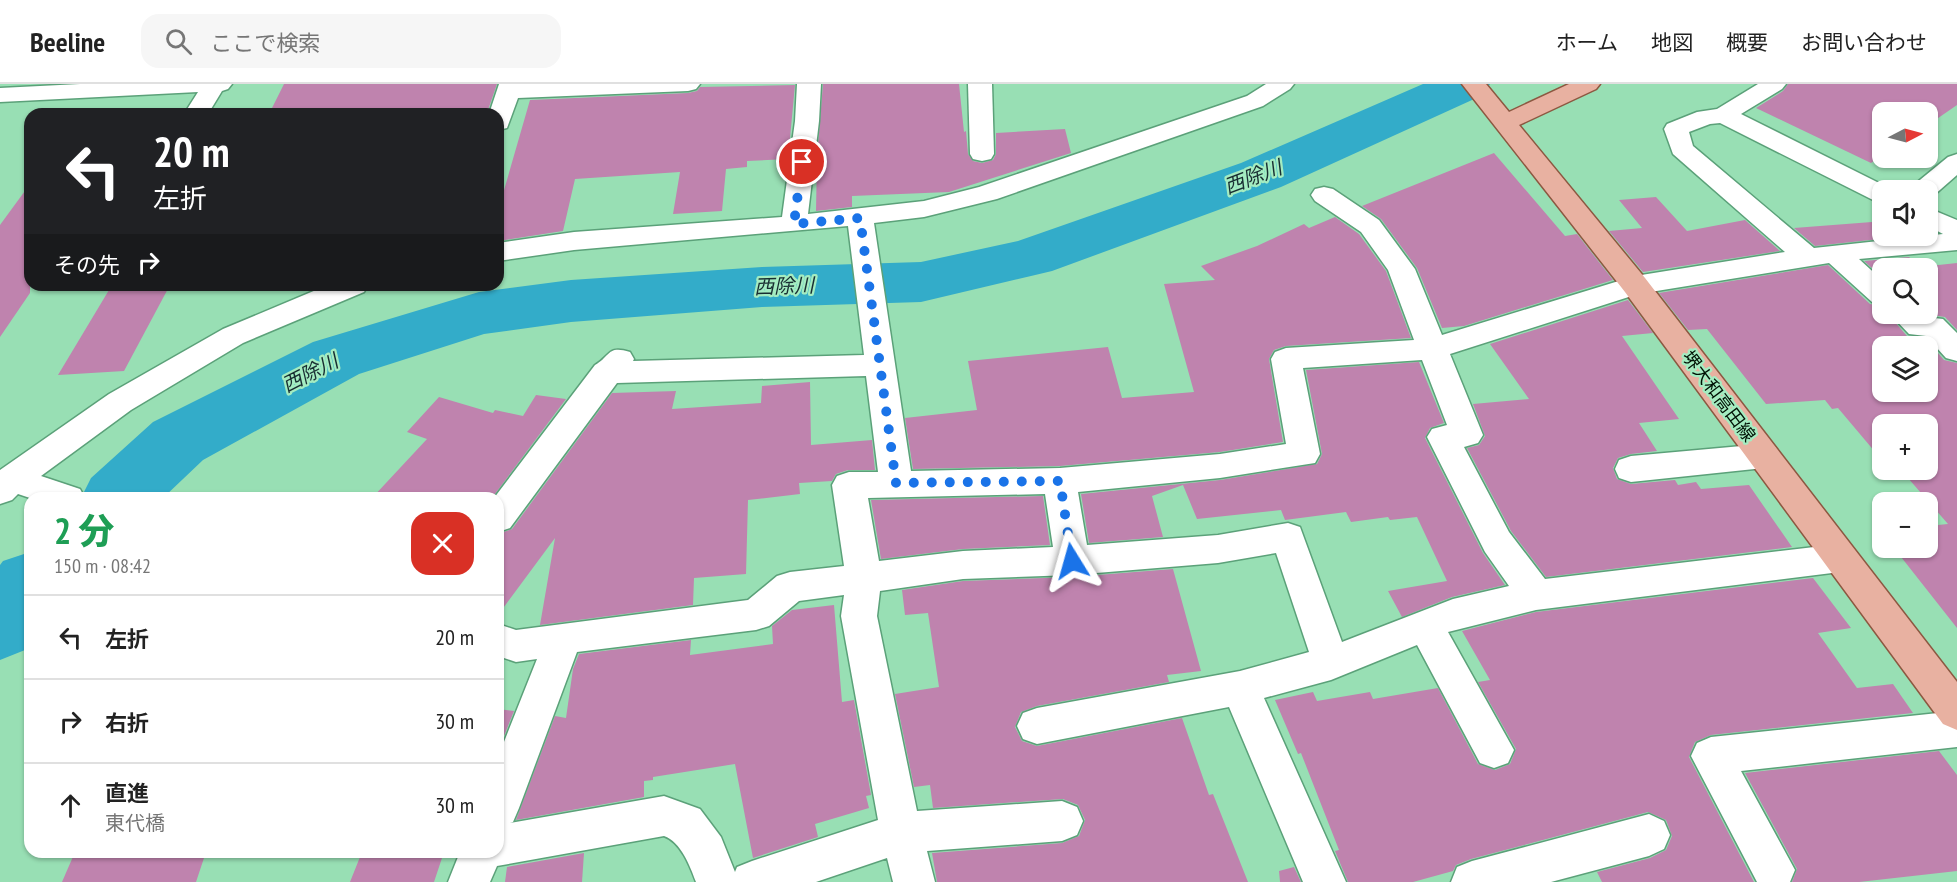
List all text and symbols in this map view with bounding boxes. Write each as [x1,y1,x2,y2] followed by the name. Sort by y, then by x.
[141,14,561,68] search box
[30,23,105,60] text: Beeline
[162,25,195,58] icon: search
[210,29,320,57] text: ここで検索
[1556,29,1618,56] text: ホーム
[1651,29,1693,56] text: 地図
[1726,29,1768,56] text: 概要
[1801,29,1927,56] text: お問い合わせ
[1872,102,1938,168] north arrow
[1872,102,1938,558] map controls
[153,124,230,179] text: 20 m
[54,132,132,210] icon: left
[776,136,827,187] pin
[785,145,818,178] icon: arrive
[1220,153,1288,200] water label: 西除川
[1872,180,1938,246] button: sound
[153,181,207,215] text: 左折
[132,246,165,279] icon: right
[54,251,120,279] text: その先
[1872,258,1938,324] button: search
[754,272,816,300] water label: 西除川
[1872,336,1938,402] button: layers
[1677,346,1761,446] street label: 堺大和高田線
[277,347,344,398] water label: 西除川
[1872,414,1938,480] button: +
[1872,492,1938,558] button: −
[54,507,115,554] text: 2 分
[411,512,474,575] button: close
[1040,529,1104,593] position arrow
[54,553,151,579] text: 150 m · 08:42
[54,621,87,654] icon: left
[435,623,474,651] text: 20 m
[105,625,149,653] text: 左折
[54,705,87,738] icon: right
[435,707,474,735] text: 30 m
[105,709,149,737] text: 右折
[105,779,149,807] text: 直進
[54,789,87,822] icon: ahead
[435,791,474,819] text: 30 m
[105,810,165,836] text: 東代橋

